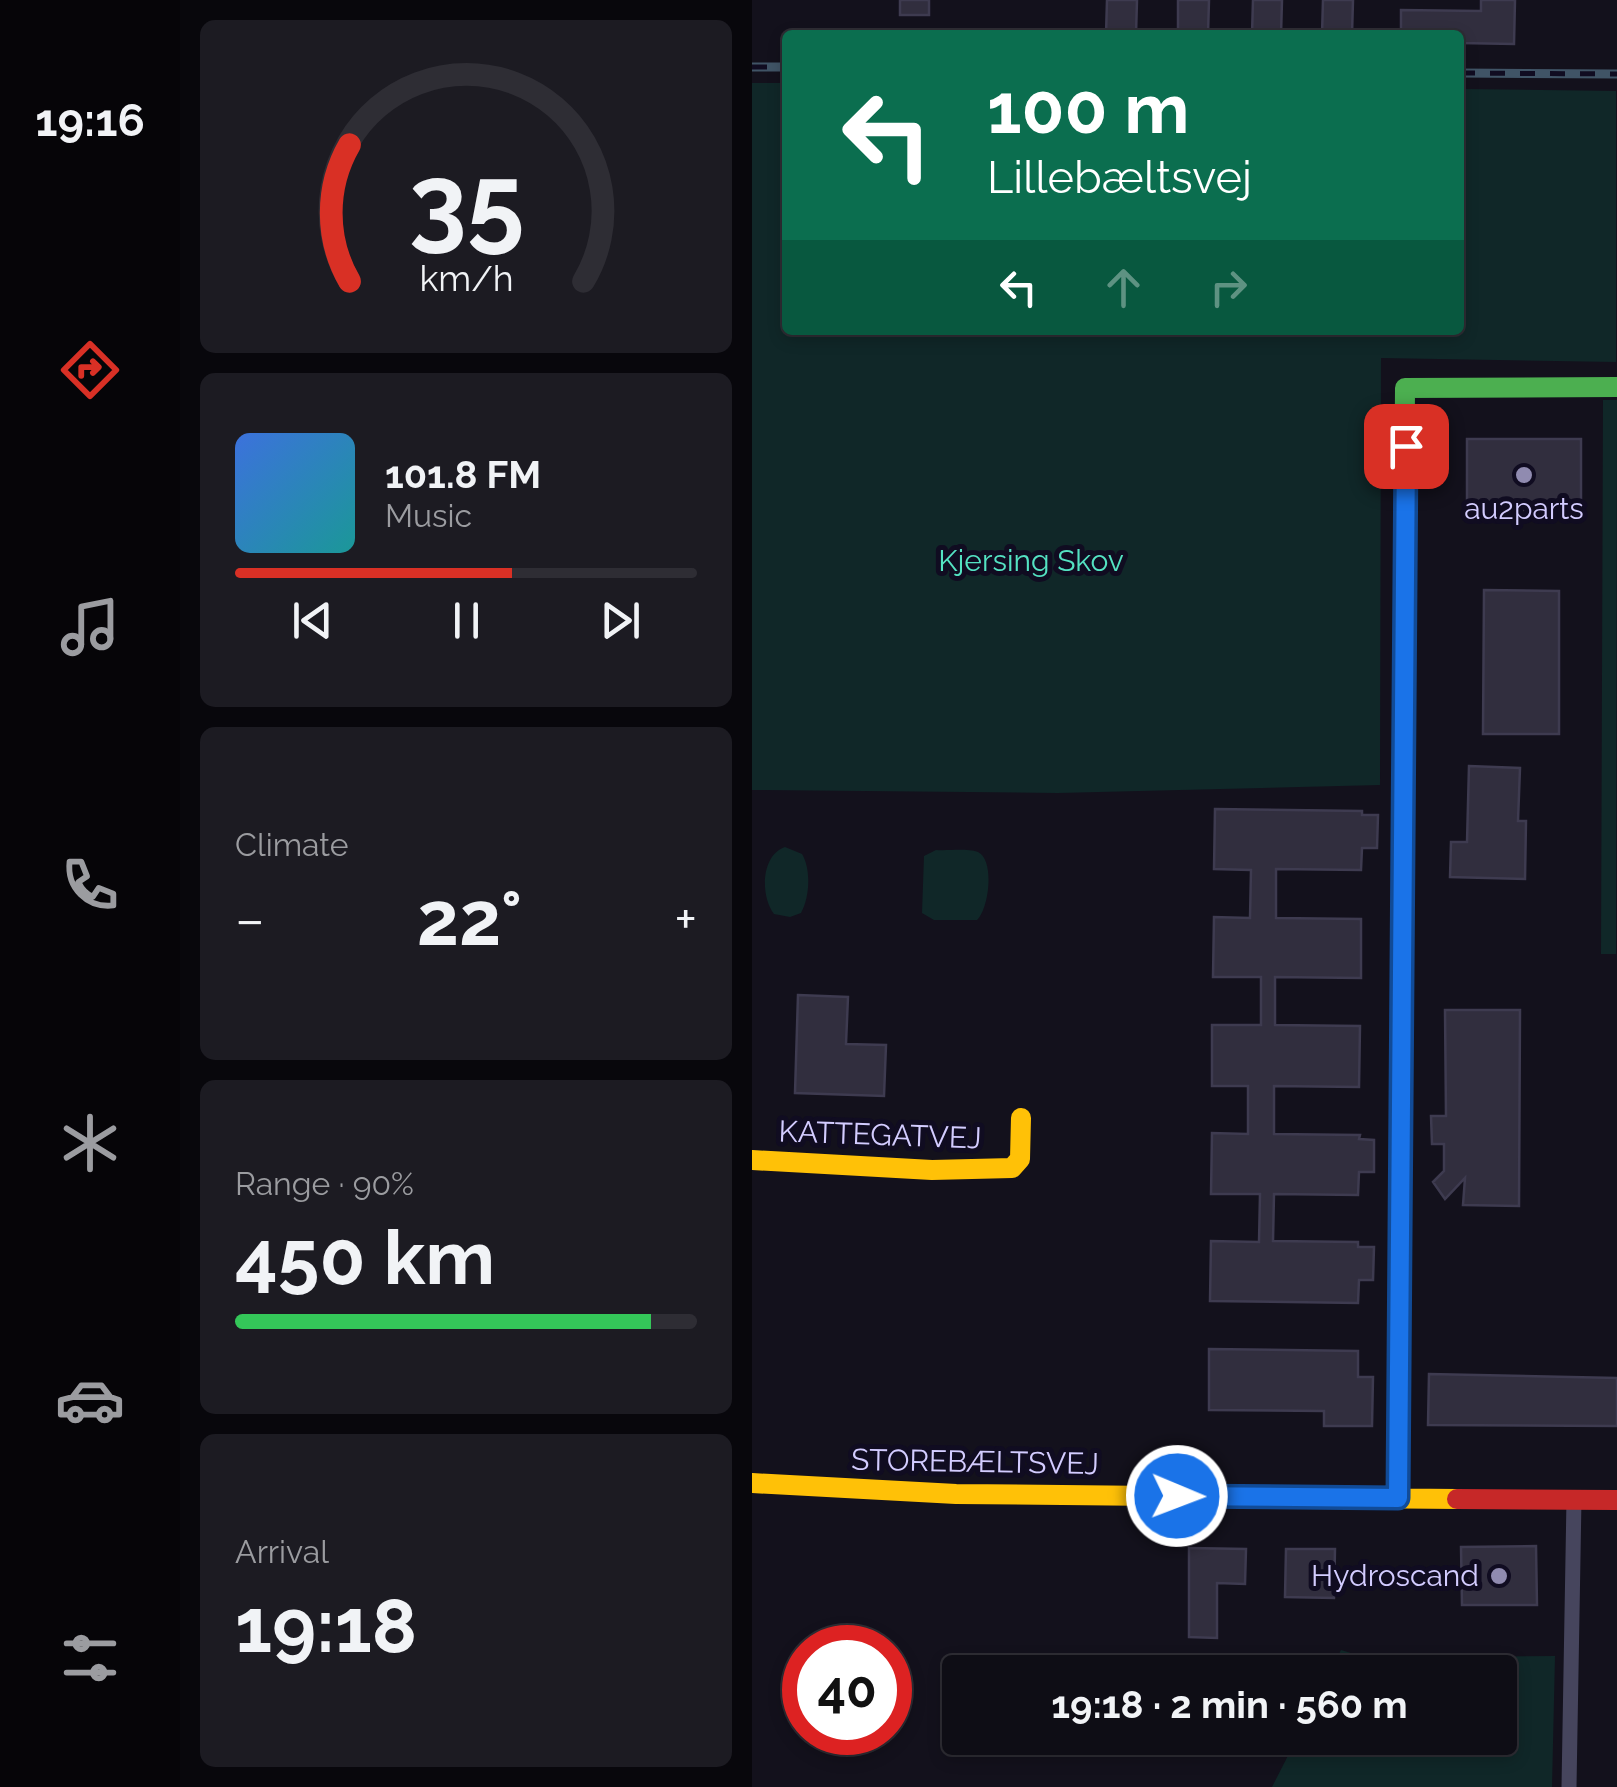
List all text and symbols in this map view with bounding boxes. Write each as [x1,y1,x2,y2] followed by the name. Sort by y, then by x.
[987,67,1190,149] text: 100 m
[822,70,952,200] icon: left
[35,94,145,147] text: 19:16
[408,141,524,263] text: 35
[987,151,1252,204] text: Lillebæltsvej
[419,257,513,299] text: km/h
[991,260,1046,315] icon: left
[1096,260,1151,315] icon: ahead
[1201,260,1256,315] icon: right
[55,335,125,405] icon: directions
[1364,404,1449,489] pin
[1379,419,1434,474] icon: arrive
[385,452,541,497] text: 101.8 FM
[1513,464,1535,486] marker: au2parts
[1464,491,1584,526] place label: au2parts
[385,497,472,534] text: Music
[938,543,1124,578] park label: Kjersing Skov
[55,592,125,662] icon: music
[285,593,340,648] icon: previous
[439,593,494,648] icon: pause
[593,593,648,648] icon: next
[235,826,349,863] text: Climate
[55,850,125,920] icon: phone
[417,874,522,963] text: 22°
[235,887,265,952] text: −
[674,887,697,952] text: +
[55,1108,125,1178] icon: climate
[778,1113,982,1156] street label: KATTEGATVEJ
[235,1165,414,1202] text: Range · 90%
[235,1213,495,1302] text: 450 km
[55,1365,125,1435] icon: car
[851,1442,1099,1481] street label: STOREBÆLTSVEJ
[1125,1444,1229,1548] position arrow
[235,1533,329,1570] text: Arrival
[1311,1558,1479,1593] place label: Hydroscand
[1488,1565,1510,1587] marker: Hydroscand
[235,1581,417,1670] text: 19:18
[55,1623,125,1693] icon: filters
[782,1625,912,1755] speed limit sign: 40
[1051,1682,1408,1727] text: 19:18 · 2 min · 560 m

